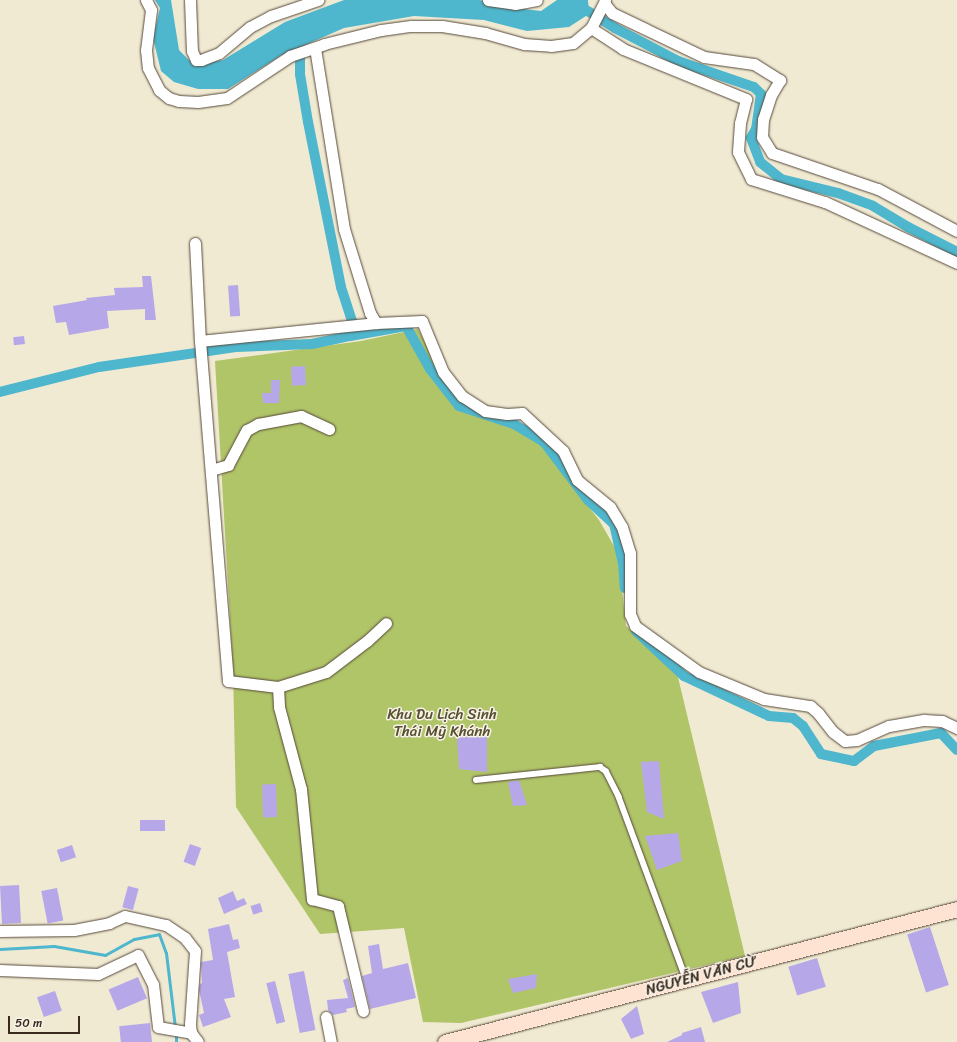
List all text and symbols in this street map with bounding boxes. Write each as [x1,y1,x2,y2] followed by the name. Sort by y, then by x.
[387,705,497,740] park label: Khu Du Lịch Sinh Thái Mỹ Khánh
[645,953,757,999] street label: NGUYỄN VĂN CỪ
[10,1008,82,1034] scale bar
[15,1012,42,1034] text: 50 m

